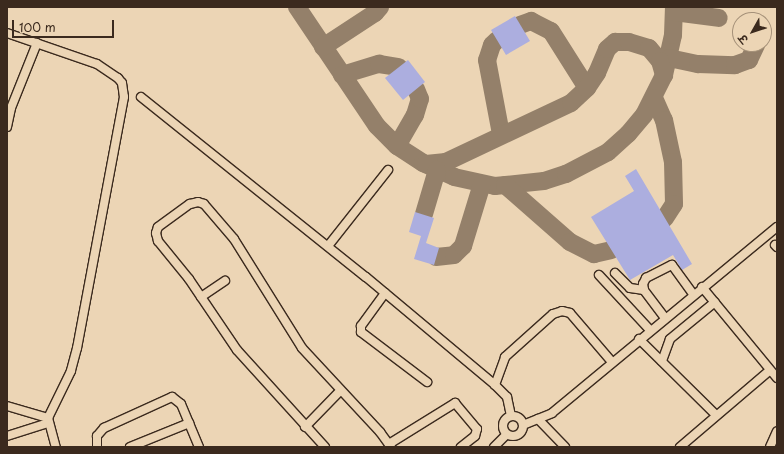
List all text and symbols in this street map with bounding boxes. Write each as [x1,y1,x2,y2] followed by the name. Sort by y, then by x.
[14,12,116,38] scale bar
[732,12,772,52] north arrow
[19,18,56,36] text: 100 m
[734,31,752,47] text: उ

